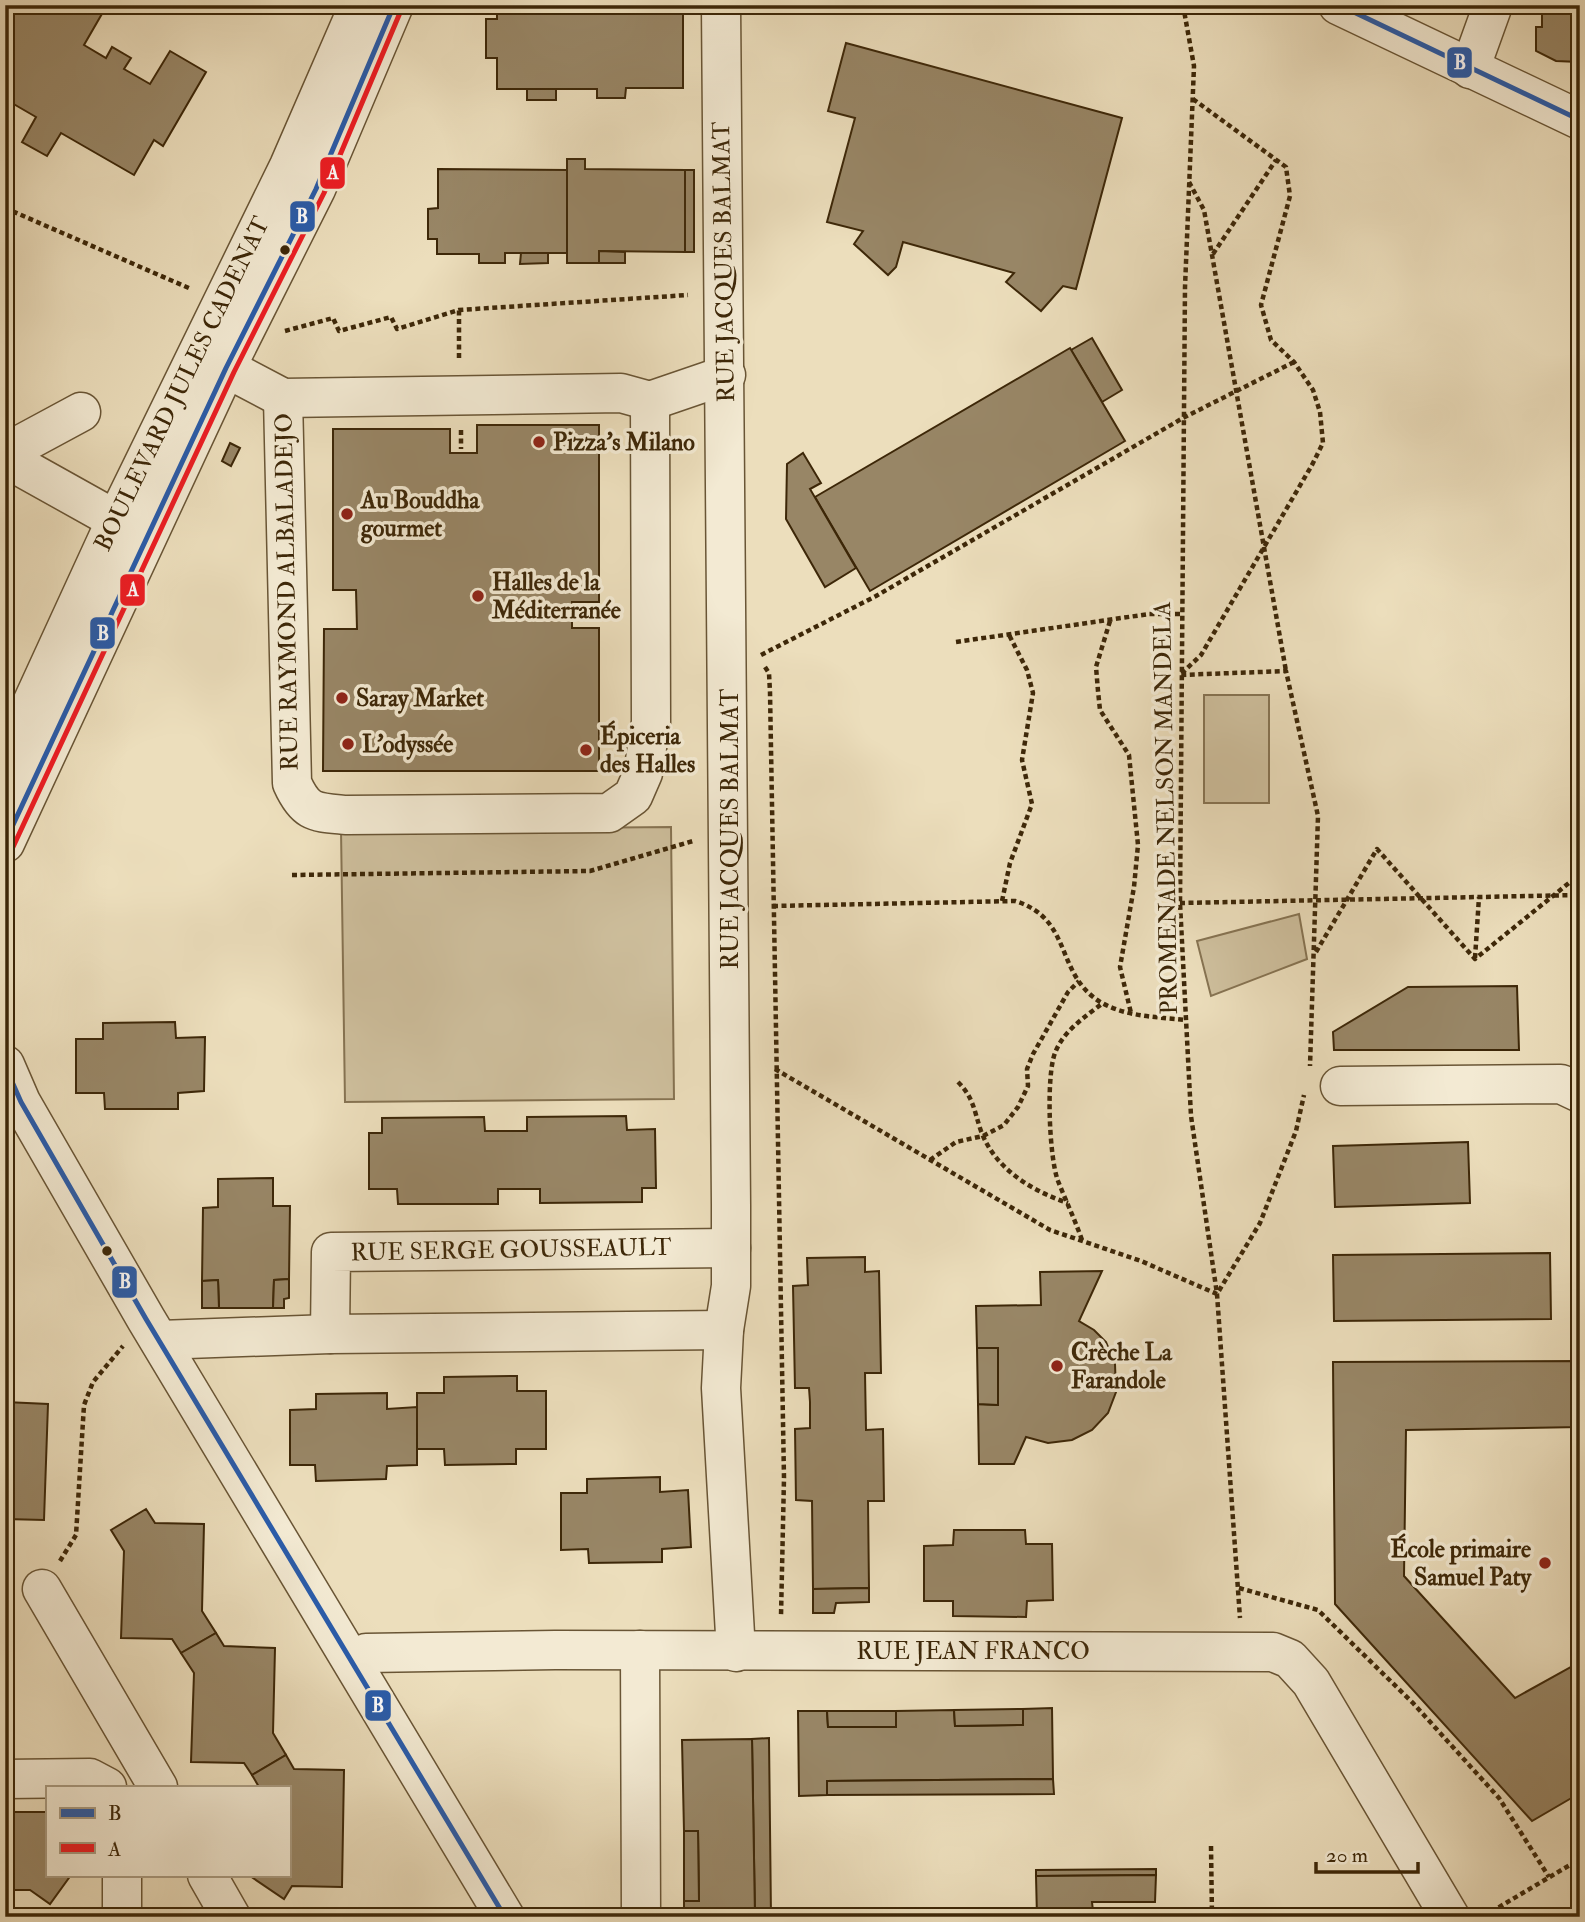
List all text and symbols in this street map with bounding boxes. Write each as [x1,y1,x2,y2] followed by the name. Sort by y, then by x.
[1446,46,1473,79] line badge: B
[1454,51,1466,75] text: B
[706,121,742,403] street label: RUE JACQUES BALMAT
[319,156,346,190] line badge: A
[326,161,340,185] text: A
[289,200,316,233] line badge: B
[296,205,308,229] text: B
[87,212,277,556] street label: BOULEVARD JULES CADENAT
[278,243,292,257] unlabelled marker
[268,413,306,771] street label: RUE RAYMOND ALBALADEJO
[553,427,695,458] place label: Pizza's Milano
[531,434,547,450] marker: Pizza's Milano
[360,485,481,544] place label: Au Bouddha gourmet
[339,506,355,522] marker: Au Bouddha gourmet
[491,567,621,626] place label: Halles de la Méditerranée
[119,573,146,607] line badge: A
[126,578,140,602] text: A
[470,588,486,604] marker: Halles de la Méditerranée
[1147,601,1185,1015] street label: PROMENADE NELSON MANDELA
[89,616,116,650] line badge: B
[97,622,109,646] text: B
[356,683,484,714] place label: Saray Market
[715,688,746,969] street label: RUE JACQUES BALMAT
[334,690,350,706] marker: Saray Market
[600,720,695,780] place label: Épiceria des Halles
[362,729,453,760] place label: L'odyssée
[340,736,356,752] marker: L'odyssée
[578,742,594,758] marker: Épiceria des Halles
[350,1232,672,1268] street label: RUE SERGE GOUSSEAULT
[100,1244,114,1258] unlabelled marker
[111,1265,138,1299] line badge: B
[119,1270,131,1294] text: B
[1071,1337,1173,1396] place label: Crèche La Farandole
[1049,1358,1065,1374] marker: Crèche La Farandole
[1390,1533,1532,1593] place label: École primaire Samuel Paty
[1537,1555,1553,1571] marker: École primaire Samuel Paty
[856,1636,1090,1667] street label: RUE JEAN FRANCO
[364,1689,392,1722] line badge: B
[372,1694,384,1718] text: B
[46,1786,290,1876] legend
[108,1800,122,1827] text: B
[1316,1831,1417,1875] scale bar
[107,1836,121,1863] text: A
[1326,1842,1368,1869] text: 20 m

